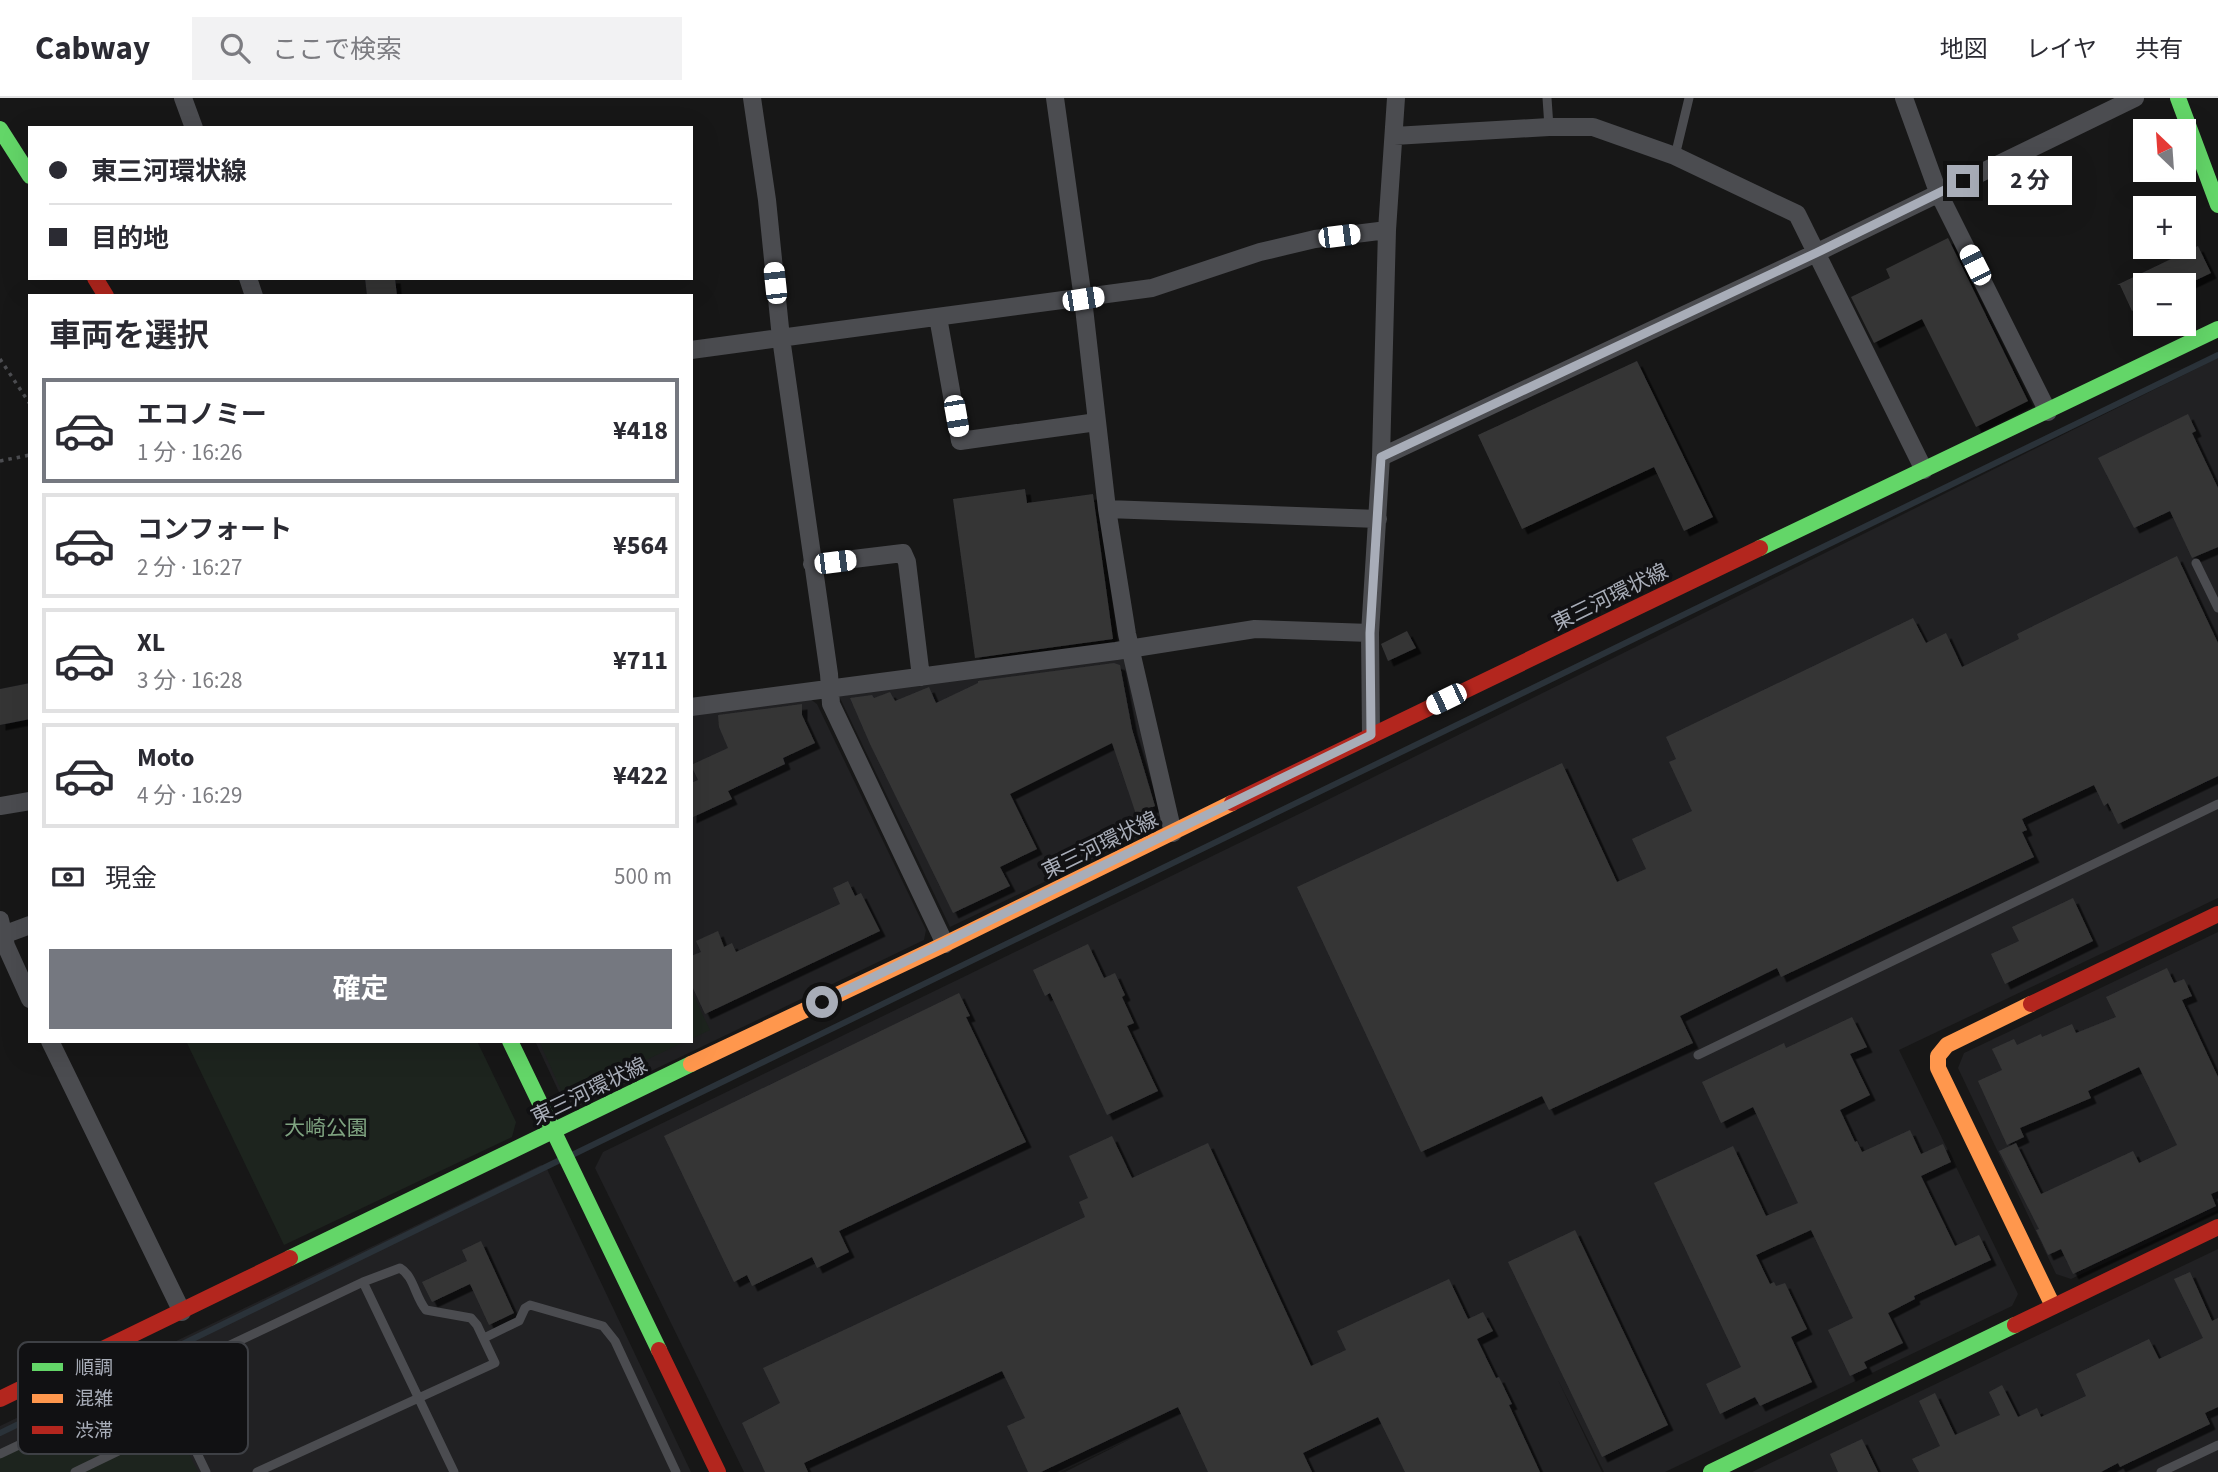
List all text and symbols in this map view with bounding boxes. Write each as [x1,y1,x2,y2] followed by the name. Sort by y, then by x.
[192,17,682,80] search box
[35,25,150,72] text: Cabway
[216,29,254,67] icon: search
[272,31,402,68] text: ここで検索
[1940,32,1988,67] text: 地図
[2026,32,2097,67] text: レイヤ
[2135,32,2183,67] text: 共有
[2133,119,2196,182] north arrow
[2133,119,2196,336] map controls
[91,153,247,190] text: 東三河環状線
[1988,156,2072,206] callout: 2 分
[2010,164,2050,197] text: 2 分
[1947,165,1979,197] route end
[2133,196,2196,259] button: +
[91,220,169,257] text: 目的地
[1317,223,1362,249] car
[1957,242,1994,288] car
[763,261,788,305] car
[2133,273,2196,336] button: −
[1061,285,1106,313] car
[49,313,209,359] text: 車両を選択
[943,393,970,439] car
[137,396,267,433] text: エコノミー
[53,399,116,462] icon: car
[613,412,668,449] text: ¥418
[137,436,242,469] text: 1 分 · 16:26
[137,511,292,548] text: コンフォート
[53,514,116,577] icon: car
[613,527,668,564] text: ¥564
[813,549,858,575] car
[137,551,242,584] text: 2 分 · 16:27
[1547,556,1673,638] street label: 東三河環状線
[137,624,165,661] text: XL
[53,629,116,692] icon: car
[613,642,668,679] text: ¥711
[137,664,242,697] text: 3 分 · 16:28
[1423,680,1470,718] car
[137,739,194,776] text: Moto
[53,744,116,807] icon: car
[613,757,668,794] text: ¥422
[137,779,242,812] text: 4 分 · 16:29
[1037,804,1163,886] street label: 東三河環状線
[49,858,87,896] icon: cash
[105,860,157,897] text: 現金
[614,860,672,893] text: 500 m
[49,949,672,1029] button: 確定
[806,986,838,1018] route start
[526,1050,652,1132] street label: 東三河環状線
[284,1113,368,1143] park label: 大崎公園
[18,1342,248,1454] legend
[75,1355,113,1382] text: 順調
[75,1386,113,1413] text: 混雑
[75,1418,113,1445] text: 渋滞

